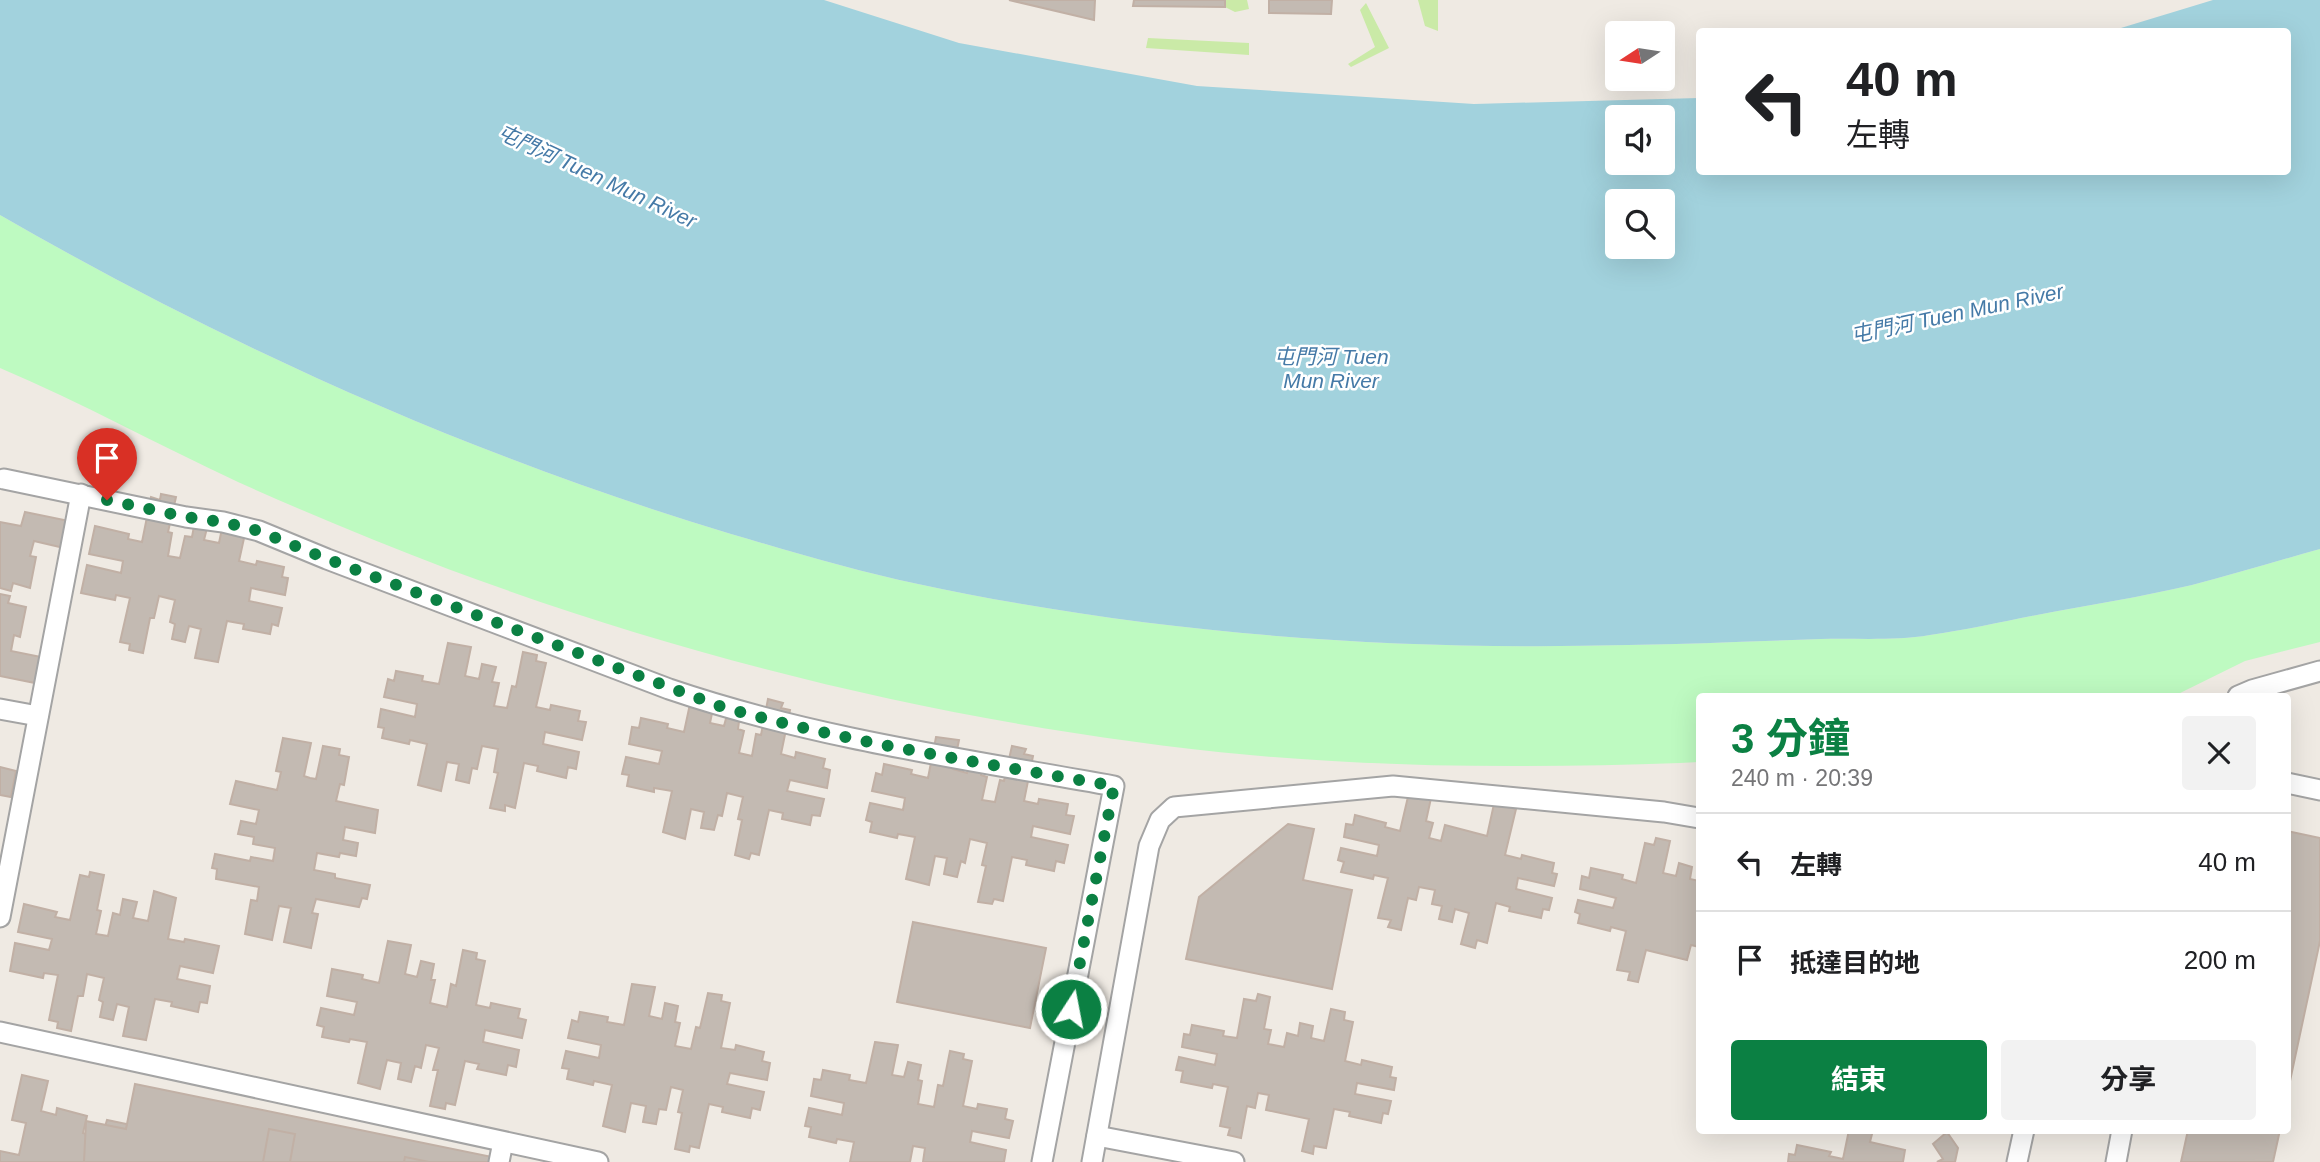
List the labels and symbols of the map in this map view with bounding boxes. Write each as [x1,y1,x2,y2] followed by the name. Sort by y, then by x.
[1605,21,1675,91] north arrow
[494,120,701,233] water label: 屯門河 Tuen Mun River
[1849,279,2066,347] water label: 屯門河 Tuen Mun River
[1273,345,1389,392] water label: 屯門河 Tuen Mun River
[77,428,137,500] pin
[1034,972,1108,1046] position arrow

